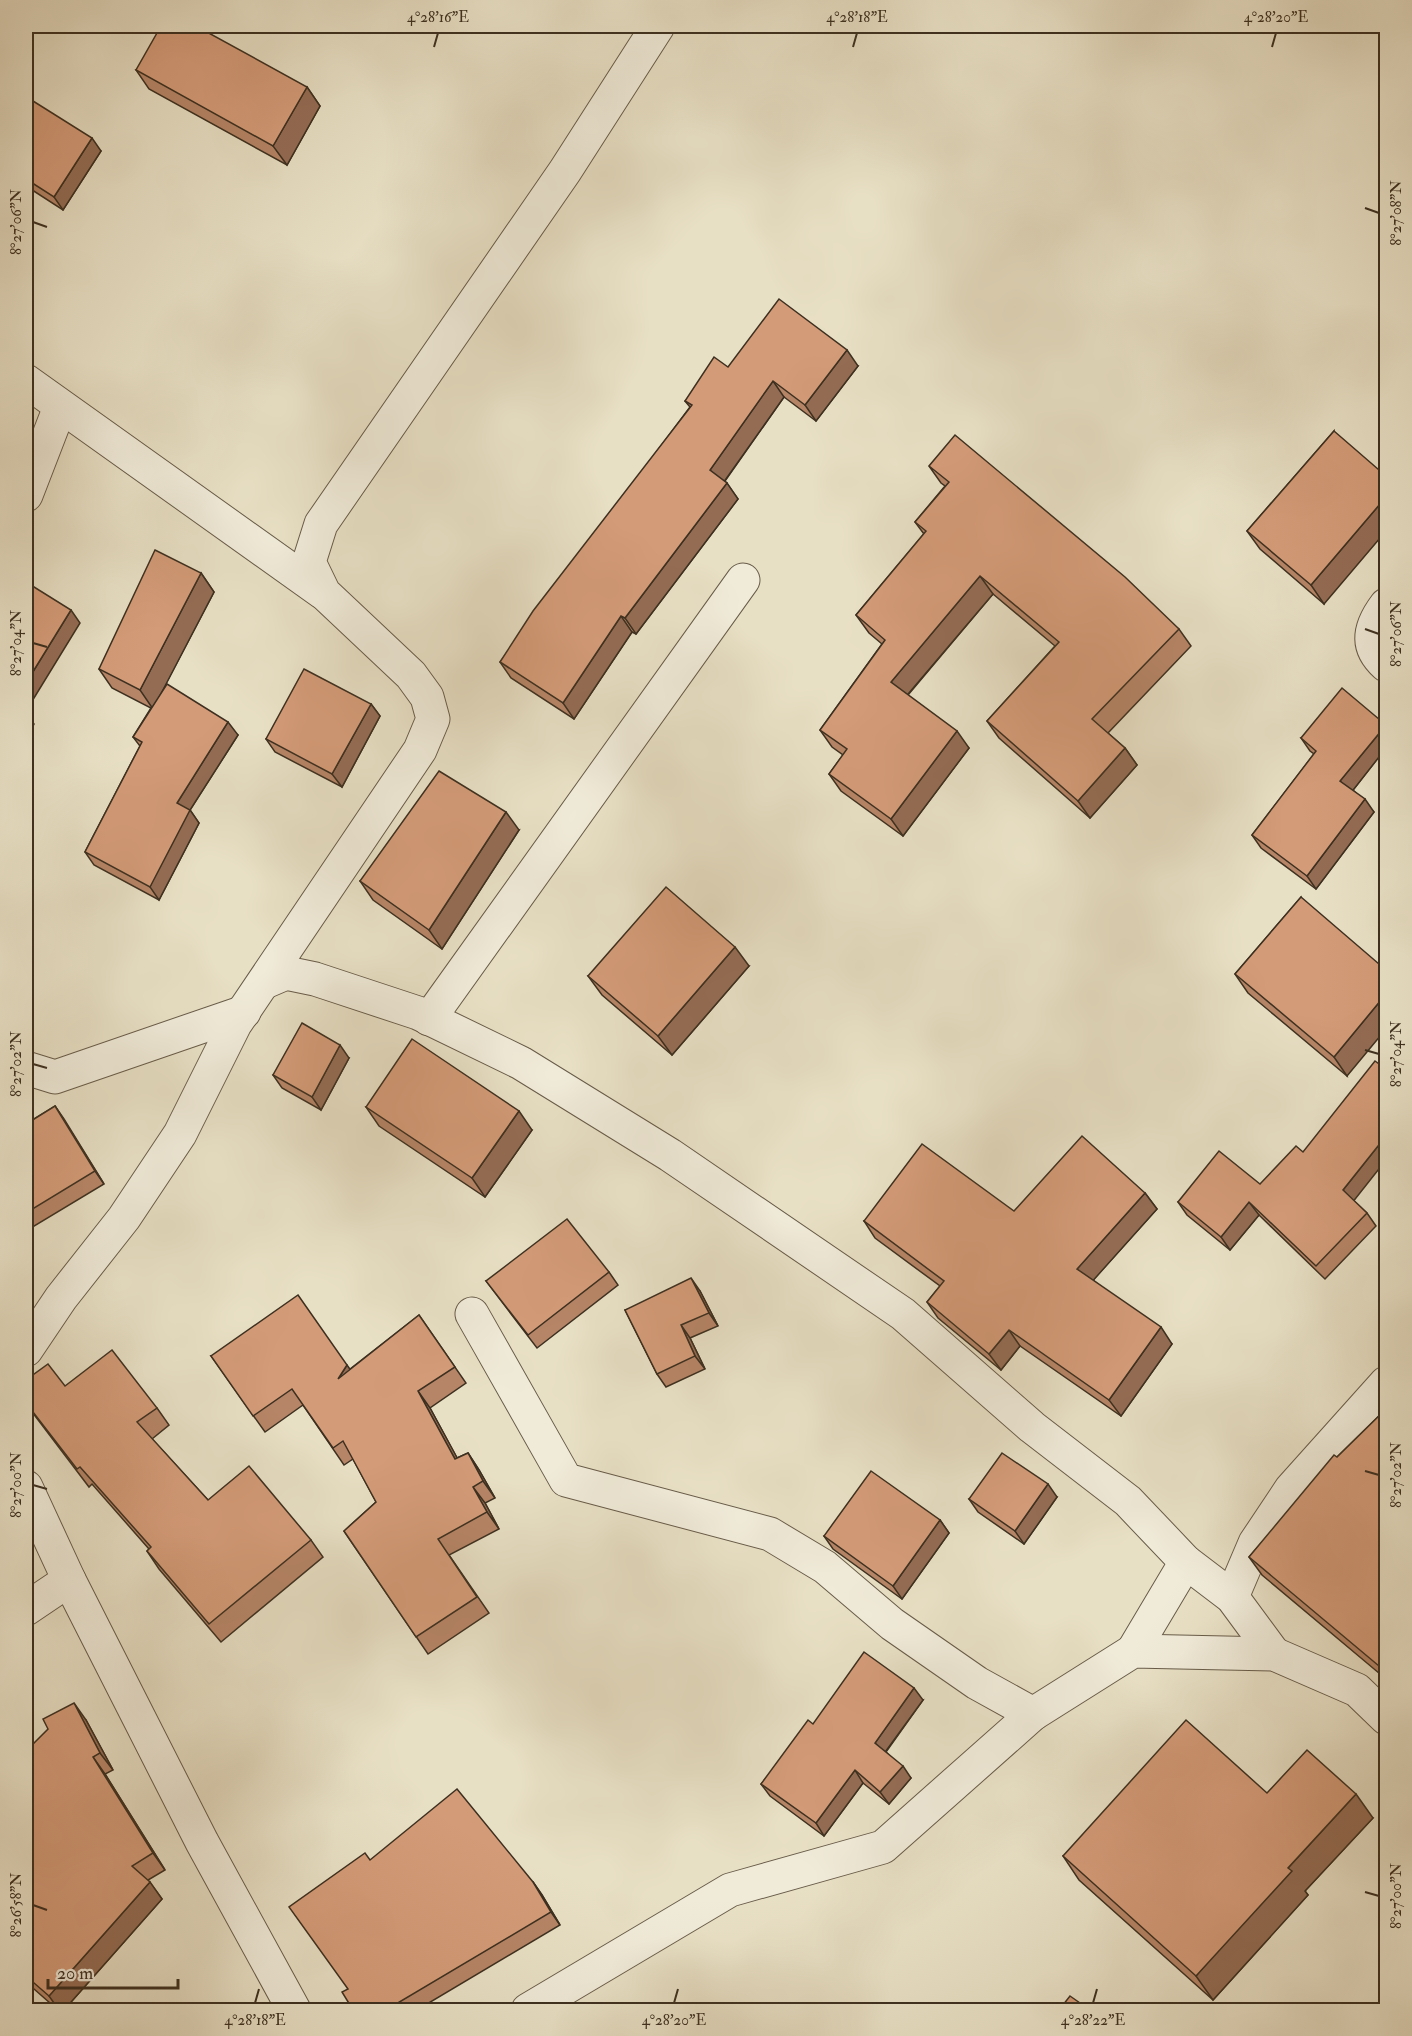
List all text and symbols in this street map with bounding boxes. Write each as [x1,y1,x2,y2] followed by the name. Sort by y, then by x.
[407,8,469,27] text: 4°28'16"E
[826,8,888,27] text: 4°28'18"E
[1244,8,1308,27] text: 4°28'20"E
[1387,180,1406,246] text: 8°27'08"N
[7,189,26,255] text: 8°27'06"N
[1387,601,1406,667] text: 8°27'06"N
[7,609,26,676] text: 8°27'04"N
[1387,1020,1406,1087] text: 8°27'04"N
[7,1030,26,1097] text: 8°27'02"N
[1387,1441,1406,1508] text: 8°27'02"N
[7,1451,26,1518] text: 8°27'00"N
[1387,1862,1406,1929] text: 8°27'00"N
[7,1872,26,1937] text: 8°26'58"N
[48,1952,178,1990] scale bar
[57,1962,93,1985] text: 20 m
[224,2011,286,2030] text: 4°28'18"E
[642,2011,706,2030] text: 4°28'20"E
[1061,2011,1125,2030] text: 4°28'22"E

